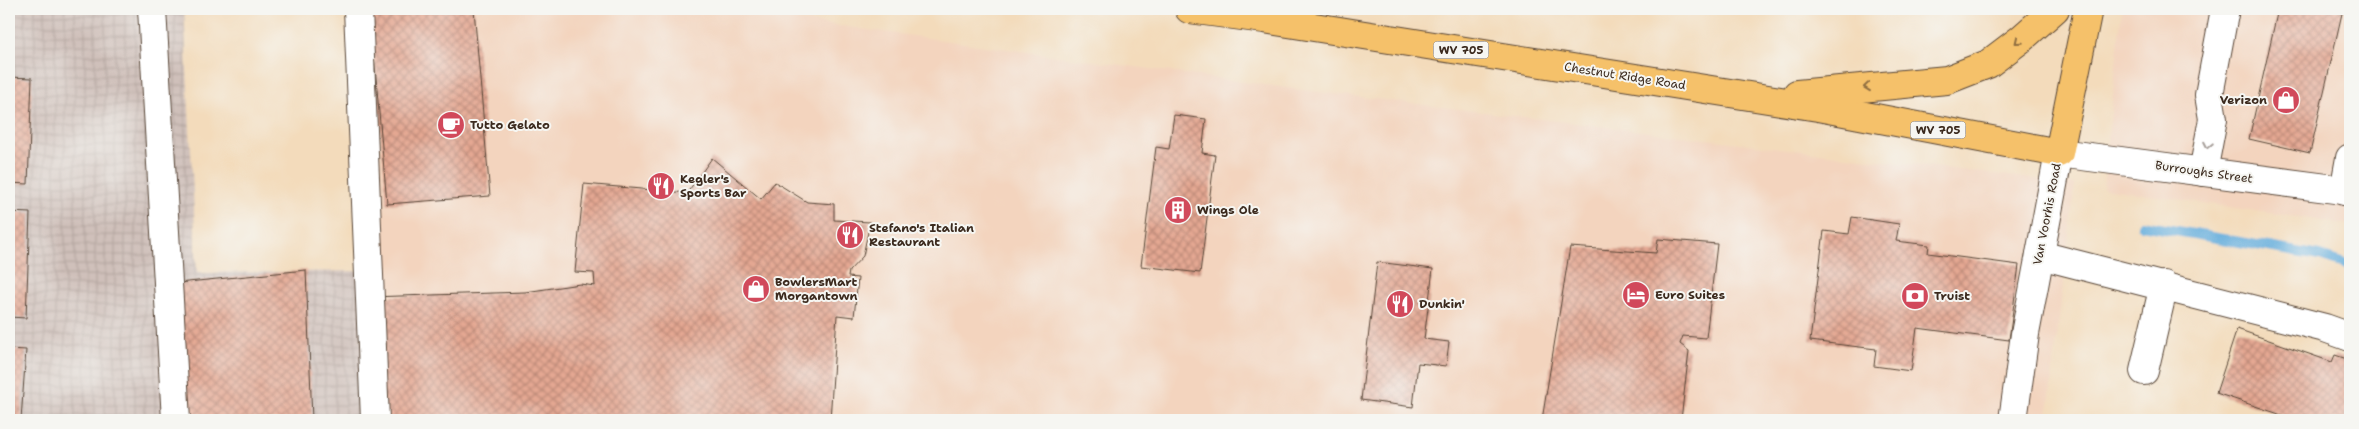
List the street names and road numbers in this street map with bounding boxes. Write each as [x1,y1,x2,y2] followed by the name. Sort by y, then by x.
[1434,42,1488,58] road number: WV 705
[1563,59,1687,94] street label: Chestnut Ridge Road
[1910,122,1966,138] road number: WV 705
[2154,157,2254,187] street label: Burroughs Street
[2029,161,2065,266] street label: Van Voorhis Road

